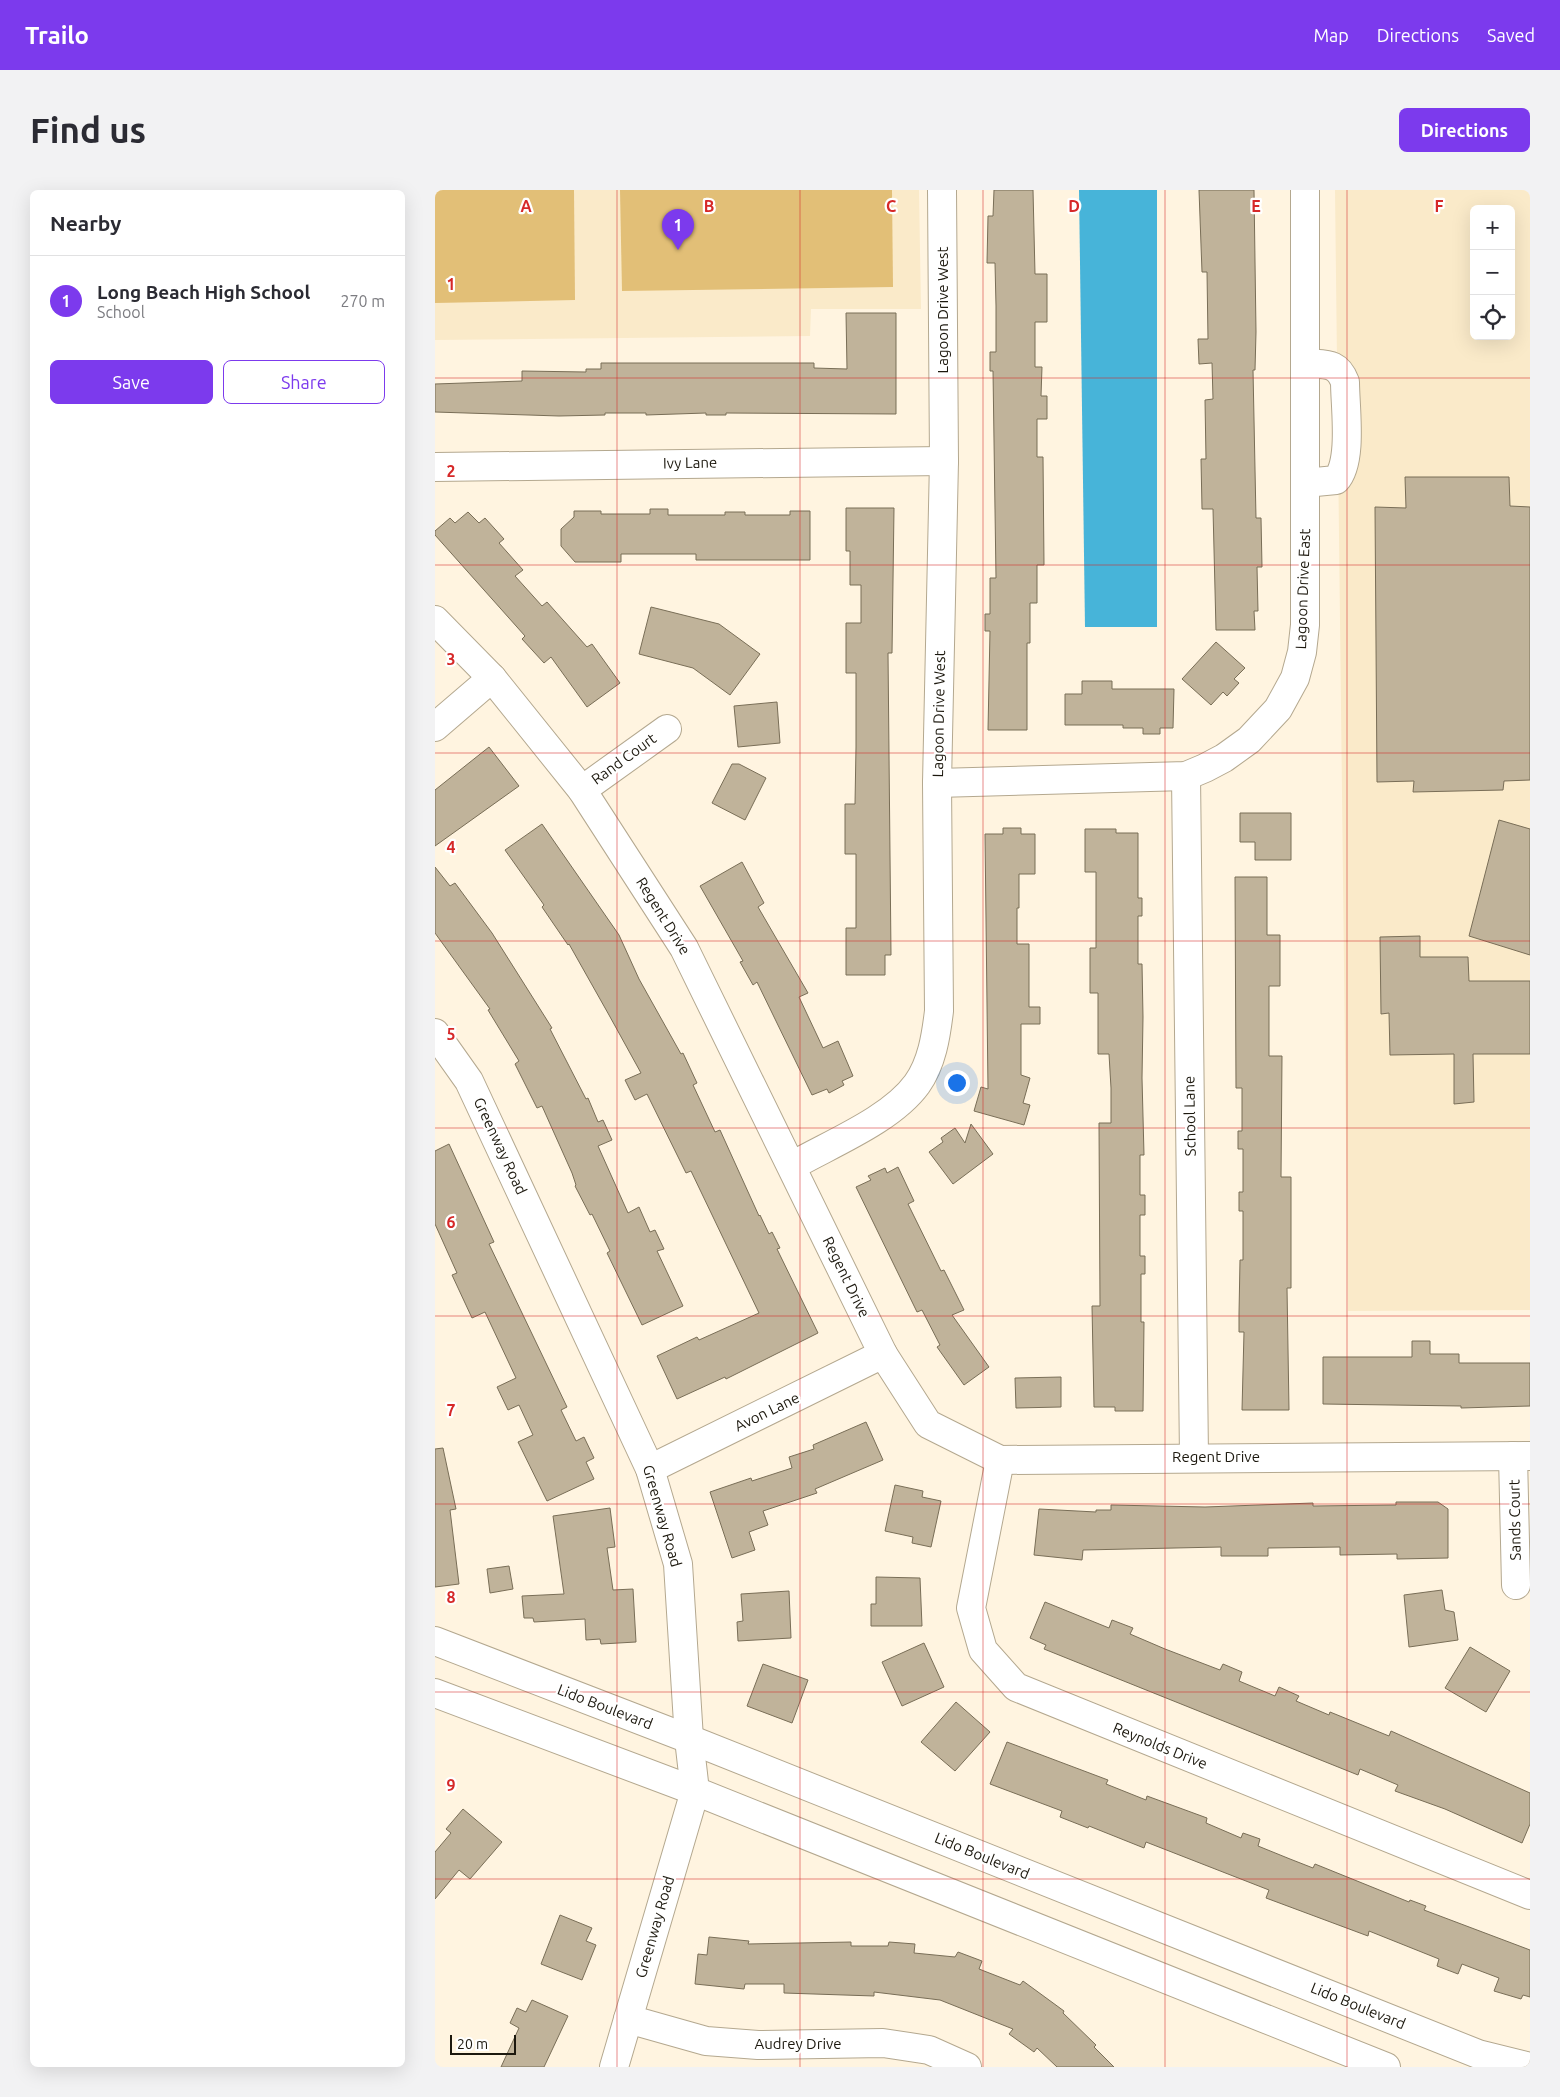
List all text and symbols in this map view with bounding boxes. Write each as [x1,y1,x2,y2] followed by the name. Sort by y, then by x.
[25,22,89,49] text: Trailo
[1313,25,1349,45] text: Map
[1377,25,1459,45] text: Directions
[1487,25,1535,45] text: Saved
[1399,108,1530,152] button: Directions
[30,110,146,150] text: Find us
[520,197,532,215] text: A
[704,197,714,215] text: B
[886,197,896,215] text: C
[1068,197,1080,215] text: D
[1251,197,1261,215] text: E
[1435,197,1444,215] text: F
[1470,205,1515,340] map controls
[1470,205,1515,250] button: +
[662,209,694,250] pin: 1
[50,211,121,235] text: Nearby
[934,247,951,373] street label: Lagoon Drive West
[1470,250,1515,295] button: −
[446,275,456,293] text: 1
[97,281,310,303] text: Long Beach High School
[61,292,71,310] text: 1
[340,292,385,310] text: 270 m
[1470,295,1515,340] button: locate
[97,303,145,321] text: School
[50,360,213,404] button: Save
[223,360,385,404] button: Share
[663,454,717,471] street label: Ivy Lane
[446,462,456,480] text: 2
[1292,528,1313,650] street label: Lagoon Drive East
[446,650,456,668] text: 3
[929,650,948,778] street label: Lagoon Drive West
[588,729,659,788] street label: Rand Court
[446,838,456,856] text: 4
[633,874,694,957] street label: Regent Drive
[446,1025,456,1043] text: 5
[944,1070,970,1096] your location
[1180,1076,1199,1156] street label: School Lane
[470,1094,530,1197] street label: Greenway Road
[446,1213,456,1231] text: 6
[820,1234,873,1320] street label: Regent Drive
[732,1389,802,1434] street label: Avon Lane
[446,1401,456,1419] text: 7
[1172,1448,1260,1465] street label: Regent Drive
[640,1463,685,1569] street label: Greenway Road
[1505,1479,1524,1561] street label: Sands Court
[446,1588,456,1606] text: 8
[555,1681,655,1733] street label: Lido Boulevard
[1111,1719,1210,1772] street label: Reynolds Drive
[446,1776,456,1794] text: 9
[932,1829,1032,1882] street label: Lido Boulevard
[632,1874,677,1980] street label: Greenway Road
[1308,1979,1408,2032] street label: Lido Boulevard
[450,2032,516,2055] scale bar
[754,2035,842,2052] street label: Audrey Drive
[457,2036,488,2052] text: 20 m

